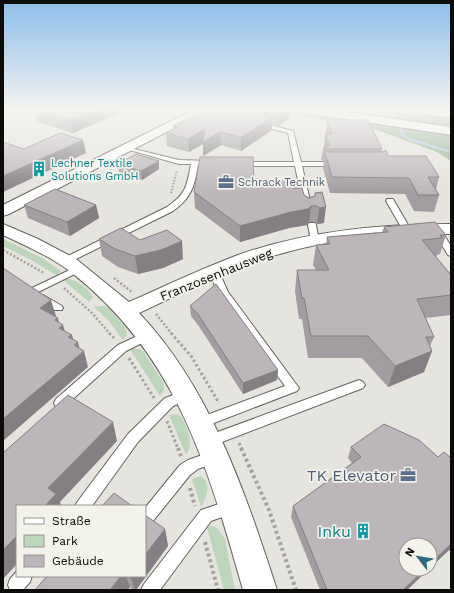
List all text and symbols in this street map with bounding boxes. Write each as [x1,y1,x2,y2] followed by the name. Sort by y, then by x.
[51,157,139,183] place label: Lechner Textile Solutions GmbH
[30,160,48,178] building icon: Lechner Textile Solutions GmbH
[217,173,235,191] office icon: Schrack Technik
[238,176,325,189] place label: Schrack Technik
[158,245,275,304] street label: Franzosenhausweg
[307,466,396,485] place label: TK Elevator
[399,466,417,484] office icon: TK Elevator
[16,505,146,577] legend
[52,514,91,528] text: Straße
[317,522,351,541] place label: Inku
[354,522,372,540] building icon: Inku
[52,534,78,548] text: Park
[398,537,438,577] north arrow
[402,545,418,559] text: N
[52,554,104,568] text: Gebäude

